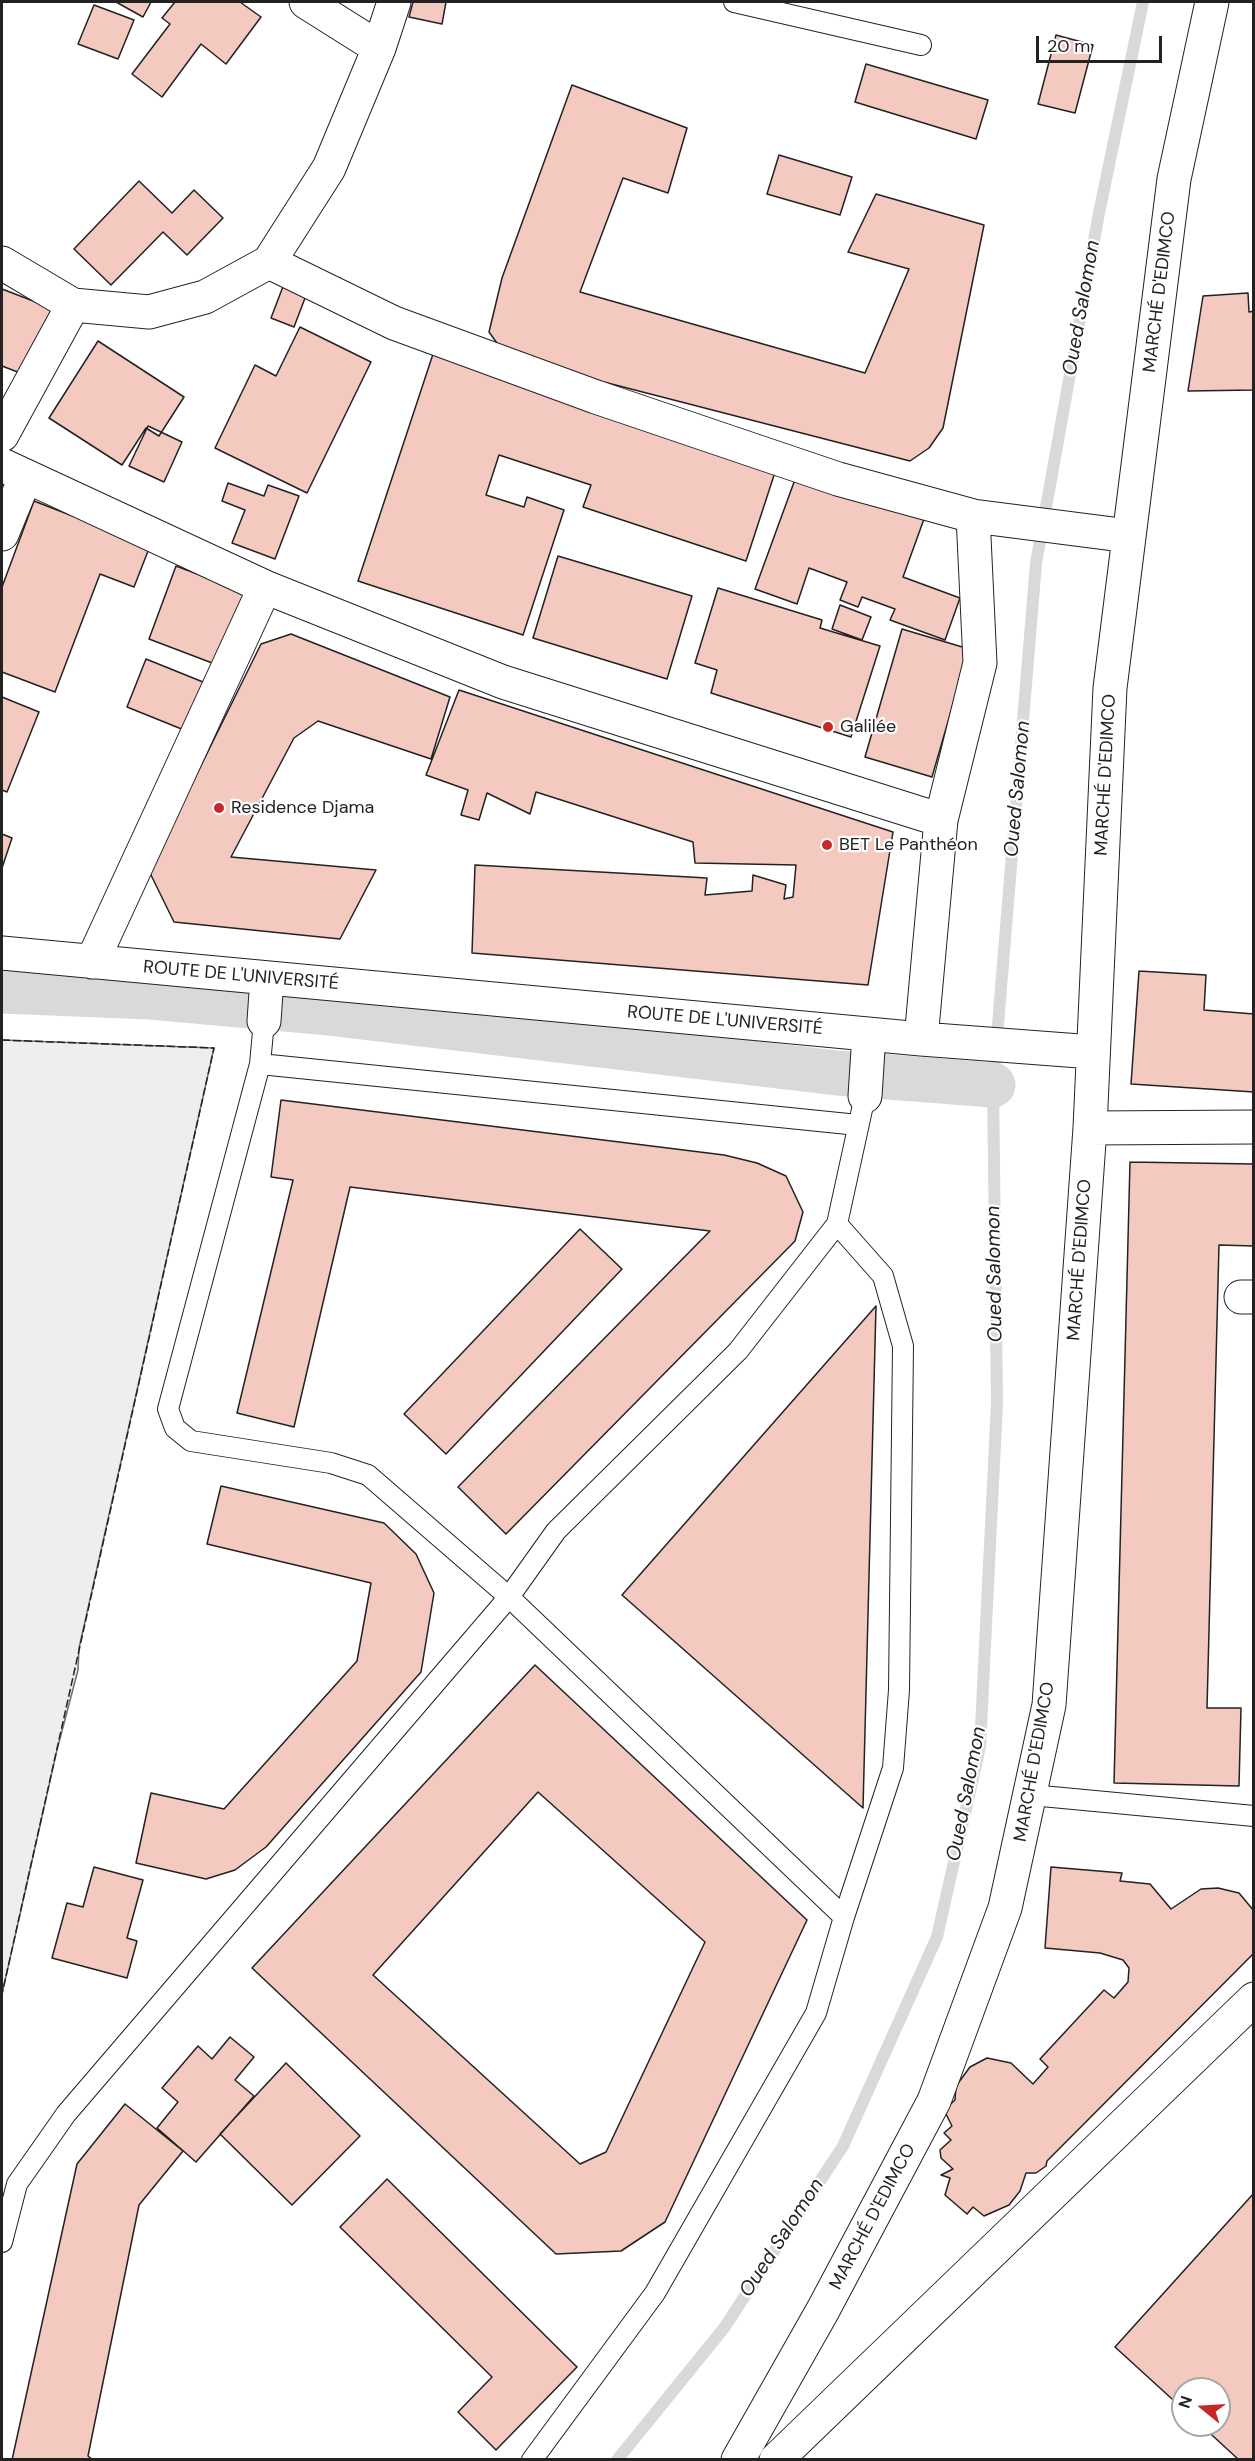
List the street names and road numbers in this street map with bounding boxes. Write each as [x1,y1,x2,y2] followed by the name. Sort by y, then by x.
[1139,210,1181,374] street label: MARCHÉ D'EDIMCO
[1091,694,1121,856] street label: MARCHÉ D'EDIMCO
[142,957,340,995] street label: ROUTE DE L'UNIVERSITÉ
[626,1002,824,1040] street label: ROUTE DE L'UNIVERSITÉ
[1064,1178,1096,1342] street label: MARCHÉ D'EDIMCO
[1010,1680,1060,1844] street label: MARCHÉ D'EDIMCO
[825,2140,921,2294] street label: MARCHÉ D'EDIMCO

